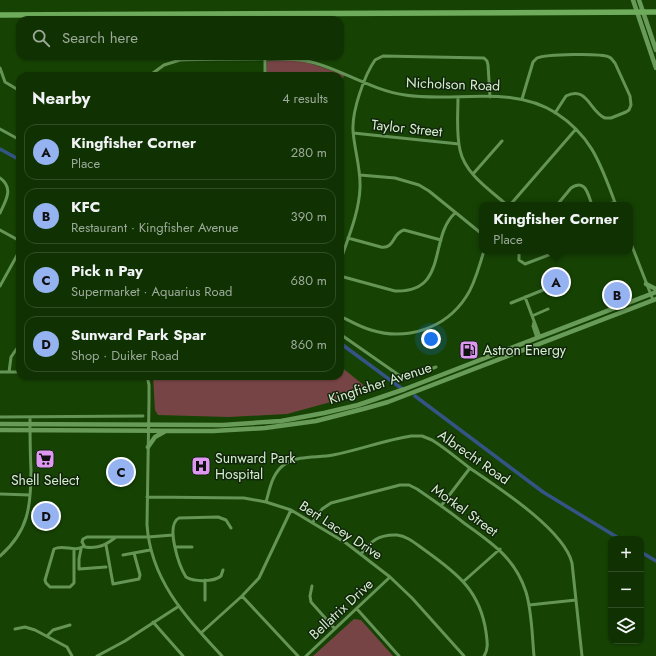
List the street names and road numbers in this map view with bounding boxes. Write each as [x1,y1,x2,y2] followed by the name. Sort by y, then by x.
[405,72,501,96] street label: Nicholson Road
[371,114,444,142] street label: Taylor Street
[326,357,434,409] street label: Kingfisher Avenue
[434,425,514,489] street label: Albrecht Road
[428,479,503,541] street label: Morkel Street
[295,496,387,564] street label: Bert Lacey Drive
[304,574,378,644] street label: Bellatrix Drive

